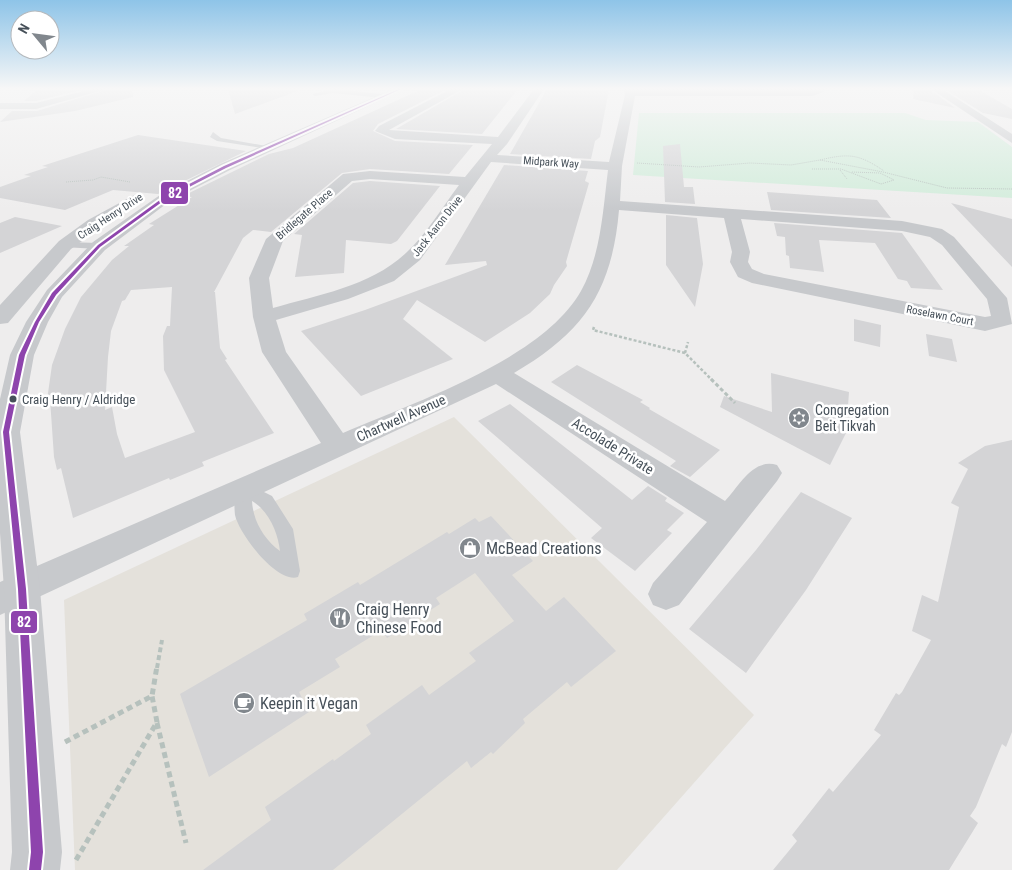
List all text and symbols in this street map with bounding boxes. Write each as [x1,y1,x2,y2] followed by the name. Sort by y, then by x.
[10,10,60,60] north arrow
[15,21,33,36] text: N
[523,154,580,171] street label: Midpark Way
[160,181,189,205] line badge: 82
[168,185,182,201] text: 82
[273,186,335,243] street label: Bridlegate Place
[75,191,145,242] street label: Craig Henry Drive
[410,193,465,259] street label: Jack Aaron Drive
[905,303,975,328] street label: Roselawn Court
[354,391,448,445] street label: Chartwell Avenue
[22,392,135,407] place label: Craig Henry / Aldridge
[8,394,18,404] marker: Craig Henry / Aldridge
[815,402,889,434] place label: Congregation Beit Tikvah
[787,406,811,430] synagogue icon: Congregation Beit Tikvah
[569,415,657,478] street label: Accolade Private
[458,536,482,560] shop icon: McBead Creations
[486,539,601,558] place label: McBead Creations
[356,600,442,637] place label: Craig Henry Chinese Food
[328,606,352,630] restaurant icon: Craig Henry Chinese Food
[10,610,38,634] line badge: 82
[17,614,31,630] text: 82
[232,691,256,715] cafe icon: Keepin it Vegan
[260,694,358,713] place label: Keepin it Vegan

